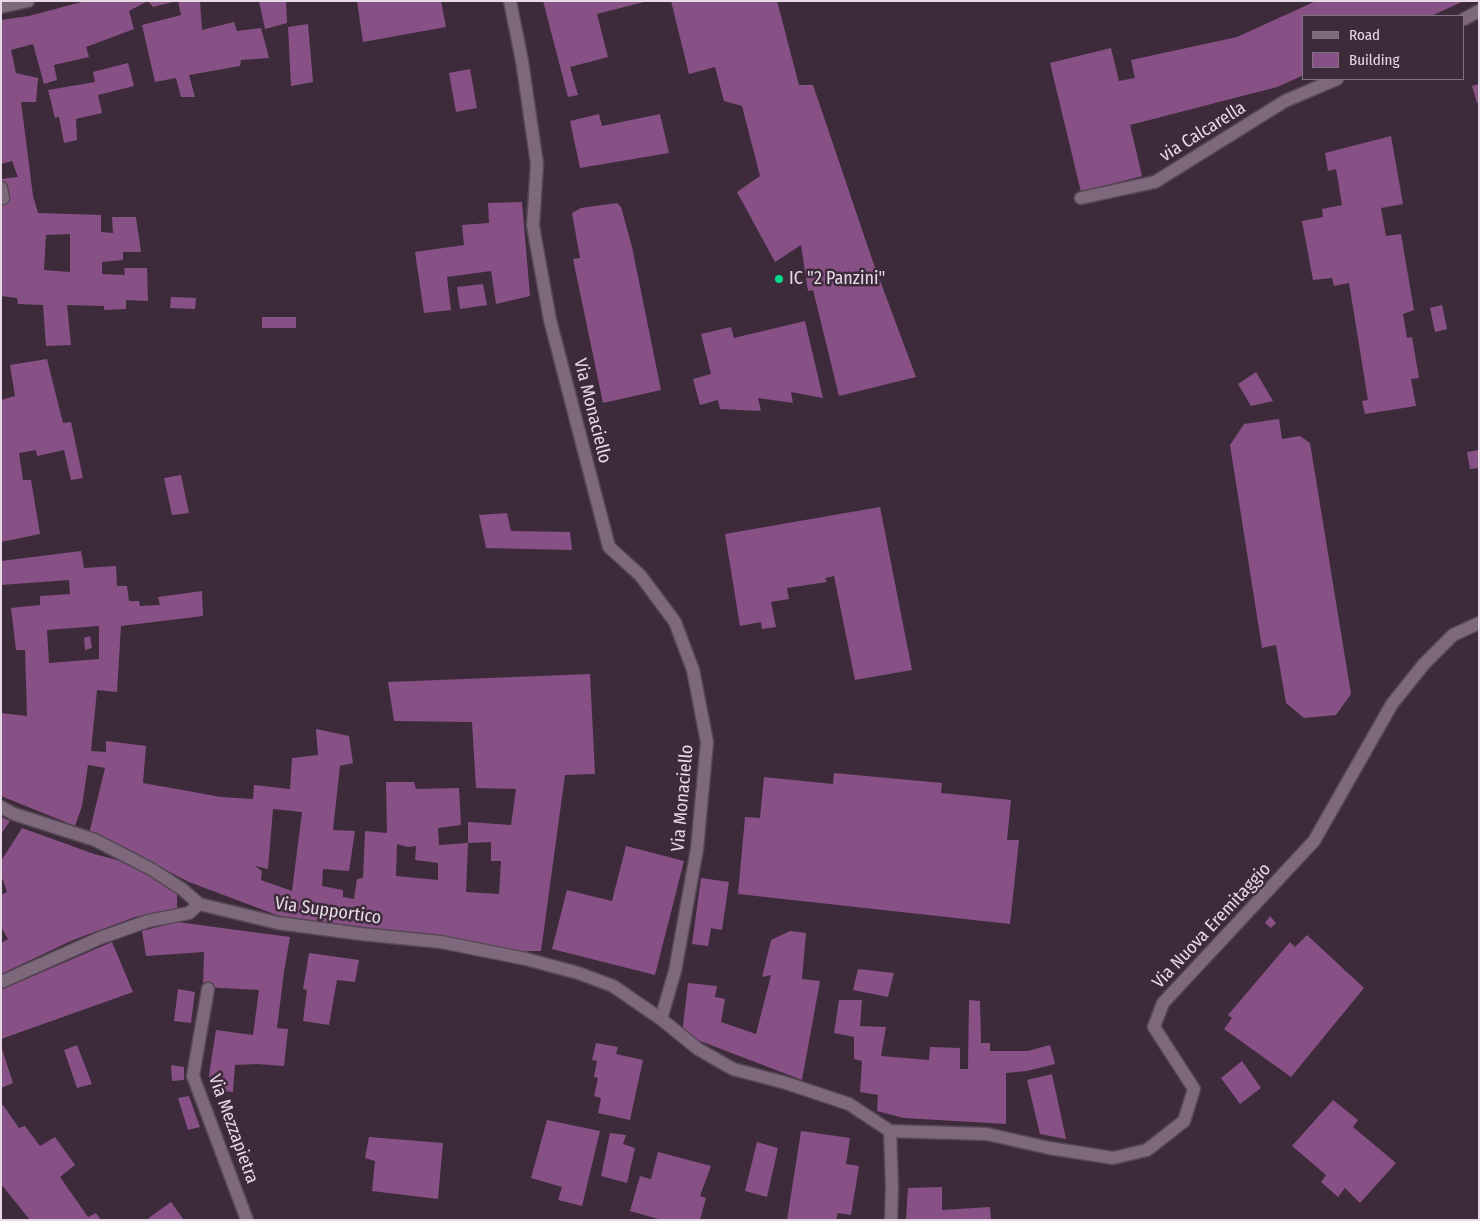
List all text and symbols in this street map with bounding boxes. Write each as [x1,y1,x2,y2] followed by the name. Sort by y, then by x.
[1302,15,1465,80] legend
[1349,26,1380,44] text: Road
[1349,51,1400,69] text: Building
[1156,97,1250,167] street label: via Calcarella
[789,268,885,290] place label: IC "2 Panzini"
[773,273,785,285] marker: IC "2 Panzini"
[569,356,615,466] street label: Via Monaciello
[668,744,698,852] street label: Via Monaciello
[1148,859,1276,993] street label: Via Nuova Eremitaggio
[273,893,383,929] street label: Via Supportico
[203,1071,263,1187] street label: Via Mezzapietra

